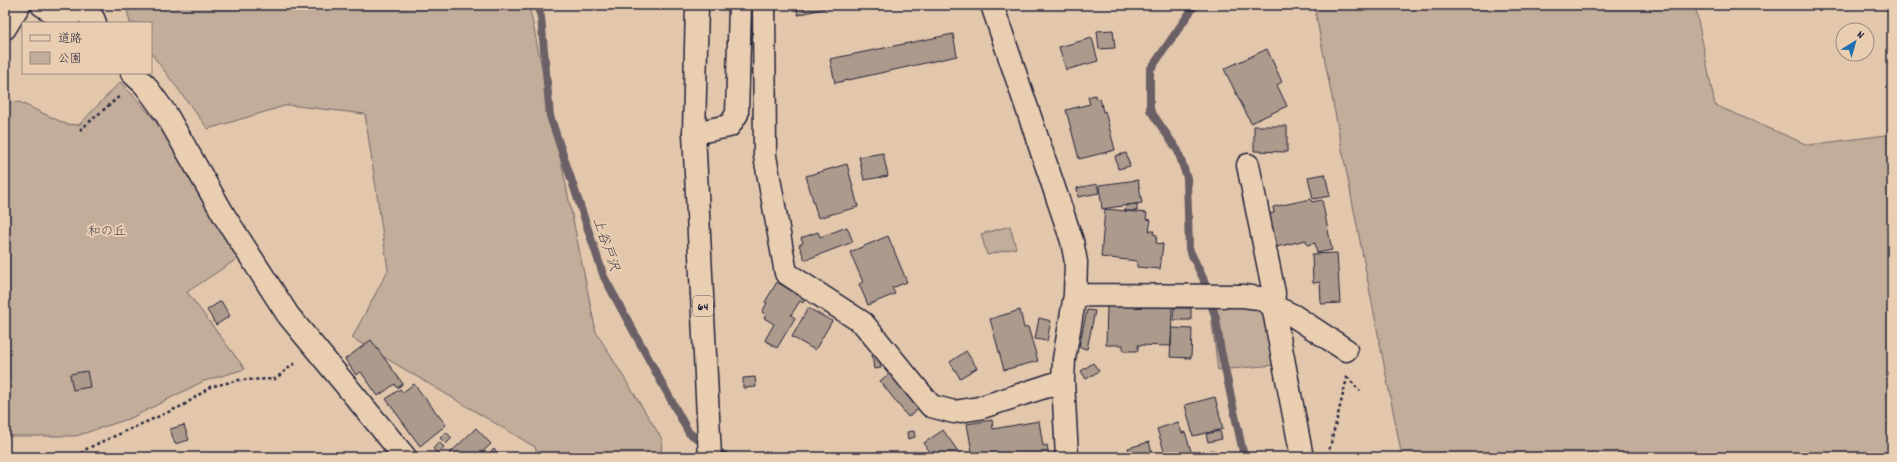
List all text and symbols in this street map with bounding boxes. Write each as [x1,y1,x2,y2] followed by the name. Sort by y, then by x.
[22,22,152,74] legend
[1835,22,1875,62] north arrow
[1853,28,1867,44] text: N
[58,31,82,48] text: 道路
[58,51,82,68] text: 公園
[587,215,624,275] water label: 上谷戸沢
[87,223,127,242] park label: 和の丘
[693,296,713,316] road number: 64

